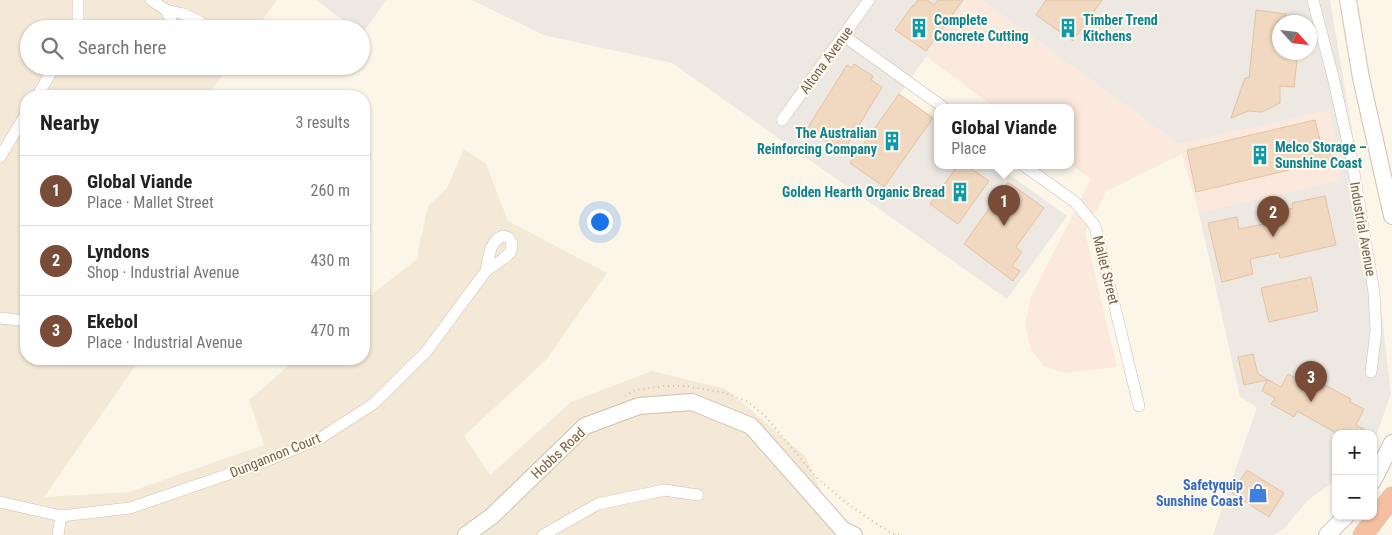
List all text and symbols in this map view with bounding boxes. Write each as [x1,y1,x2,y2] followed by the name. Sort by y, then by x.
[934,12,1029,44] place label: Complete Concrete Cutting
[1083,12,1158,44] place label: Timber Trend Kitchens
[1272,15,1317,60] north arrow
[908,17,930,39] building icon: Complete Concrete Cutting
[1057,17,1079,39] building icon: Timber Trend Kitchens
[20,20,370,75] search box
[796,23,856,97] street label: Altona Avenue
[38,34,66,62] icon: search
[78,36,166,59] text: Search here
[934,104,1074,169] popup
[40,111,99,135] text: Nearby
[295,113,350,132] text: 3 results
[951,116,1057,139] text: Global Viande
[757,125,878,157] place label: The Australian Reinforcing Company
[881,130,903,152] building icon: The Australian Reinforcing Company
[951,139,986,158] text: Place
[1275,139,1367,171] place label: Melco Storage – Sunshine Coast
[1249,144,1271,166] building icon: Melco Storage – Sunshine Coast
[87,170,192,193] text: Global Viande
[52,181,60,200] text: 1
[311,181,350,200] text: 260 m
[949,181,971,203] building icon: Golden Hearth Organic Bread
[1347,181,1379,278] street label: Industrial Avenue
[782,184,945,200] place label: Golden Hearth Organic Bread
[988,185,1020,226] pin: 1
[87,193,214,212] text: Place · Mallet Street
[1257,196,1289,237] pin: 2
[587,209,613,235] your location
[1090,234,1122,306] street label: Mallet Street
[87,240,150,263] text: Lyndons
[52,251,60,270] text: 2
[311,251,350,270] text: 430 m
[87,263,239,282] text: Shop · Industrial Avenue
[87,310,138,333] text: Ekebol
[52,321,60,340] text: 3
[311,321,350,340] text: 470 m
[87,333,242,352] text: Place · Industrial Avenue
[1295,361,1327,402] pin: 3
[528,424,588,482] street label: Hobbs Road
[227,430,323,480] street label: Dungannon Court
[1332,430,1377,520] map controls
[1332,430,1377,475] button: +
[1332,475,1377,520] button: −
[1156,477,1243,509] place label: Safetyquip Sunshine Coast
[1247,482,1269,504] shop icon: Safetyquip Sunshine Coast

